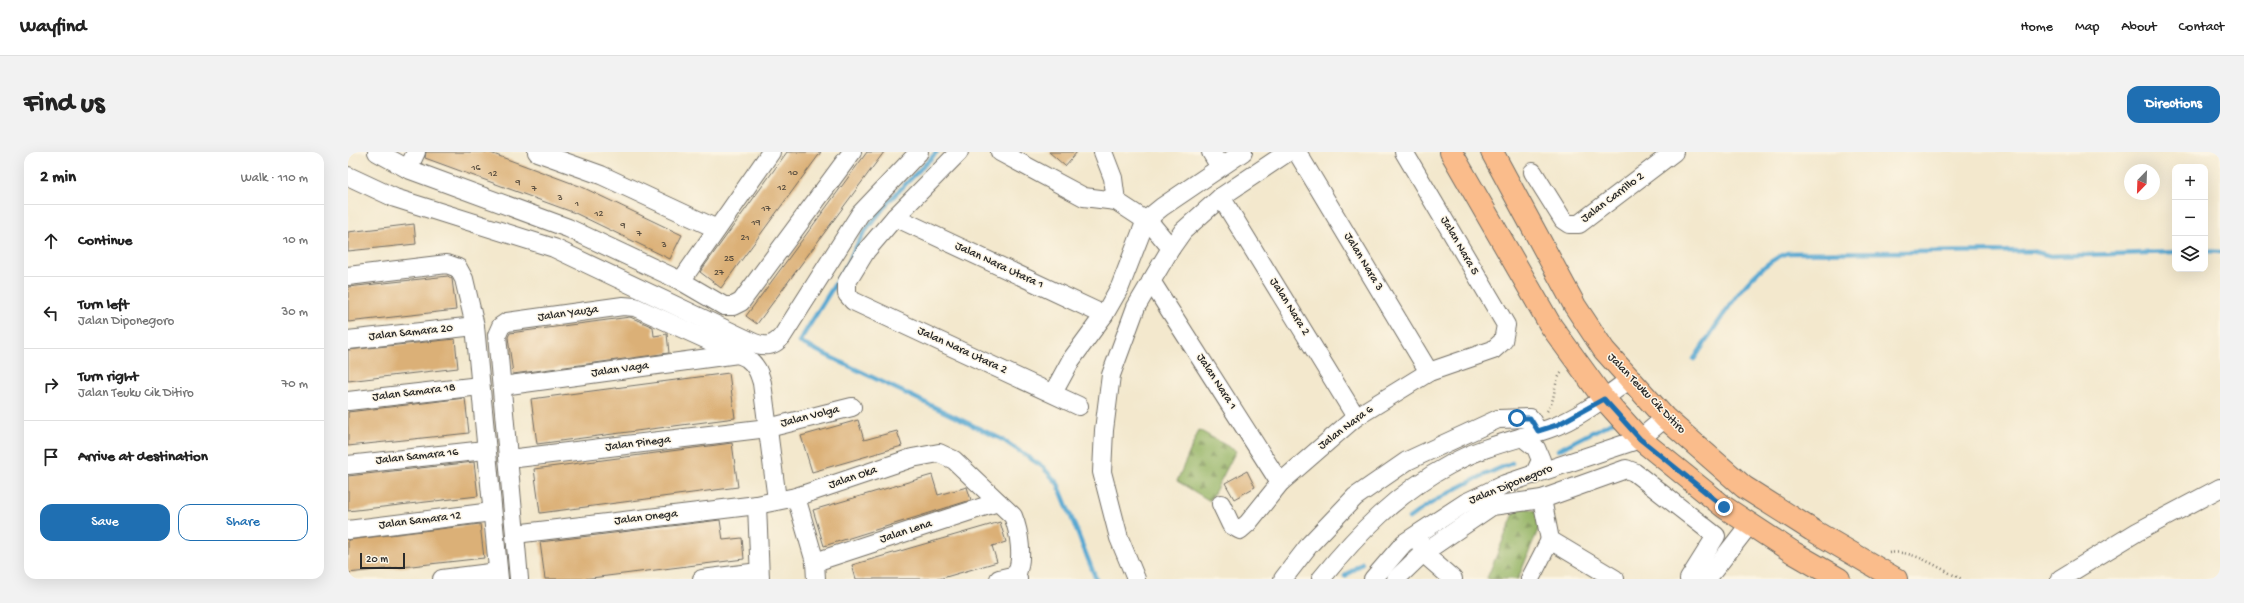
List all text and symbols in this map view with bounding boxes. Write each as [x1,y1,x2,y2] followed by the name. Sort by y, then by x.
[20,16,86,39] text: Wayfind
[2021,19,2053,36] text: Home
[2075,19,2099,36] text: Map
[2121,19,2157,36] text: About
[2179,19,2224,36] text: Contact
[2127,86,2220,123] button: Directions
[24,88,104,121] text: Find us
[470,162,481,174] house number: 16
[2124,164,2160,200] north arrow
[2172,164,2208,272] map controls
[2172,164,2208,200] button: +
[787,167,798,179] house number: 10
[40,168,76,188] text: 2 min
[488,168,498,180] house number: 12
[1579,170,1647,226] street label: Jalan Carrillo 2
[241,171,308,186] text: Walk · 110 m
[514,177,521,189] house number: 9
[777,182,787,194] house number: 12
[530,183,537,195] house number: 7
[556,192,563,204] house number: 3
[574,198,579,210] house number: 1
[2172,200,2208,236] button: −
[760,203,771,215] house number: 17
[594,208,604,220] house number: 12
[1437,214,1481,278] street label: Jalan Nara 5
[750,217,761,229] house number: 19
[619,220,626,232] house number: 9
[635,228,642,240] house number: 7
[40,230,62,252] icon: ahead
[1340,230,1386,294] street label: Jalan Nara 3
[78,232,132,250] text: Continue
[741,232,749,244] house number: 21
[283,233,308,248] text: 10 m
[2172,236,2208,272] button: layers
[660,239,667,251] house number: 3
[952,239,1046,293] street label: Jalan Nara Utara 1
[724,253,734,265] house number: 25
[714,267,725,279] house number: 27
[1266,276,1312,338] street label: Jalan Nara 2
[78,296,129,314] text: Turn left
[40,302,62,324] icon: left
[537,303,599,325] street label: Jalan Yauza
[282,305,308,320] text: 30 m
[78,314,174,329] text: Jalan Diponegoro
[368,322,454,344] street label: Jalan Samara 20
[915,324,1009,378] street label: Jalan Nara Utara 2
[1193,351,1239,413] street label: Jalan Nara 1
[1604,351,1688,437] street label: Jalan Teuku Cik Ditiro
[590,359,650,381] street label: Jalan Vaga
[78,368,138,386] text: Turn right
[40,374,62,396] icon: right
[282,377,308,392] text: 70 m
[372,381,457,405] street label: Jalan Samara 18
[78,386,194,401] text: Jalan Teuku Cik Ditiro
[1316,402,1377,453] street label: Jalan Nara 6
[779,403,841,431] street label: Jalan Volga
[1508,409,1526,427] route start
[605,433,672,455] street label: Jalan Pinega
[40,446,62,468] icon: arrive
[375,446,460,468] street label: Jalan Samara 16
[78,448,208,466] text: Arrive at destination
[1467,462,1555,508] street label: Jalan Diponegoro
[827,463,879,493] street label: Jalan Oka
[1715,498,1733,516] route end
[40,504,170,541] button: Save
[178,504,308,541] button: Share
[614,507,679,529] street label: Jalan Onega
[378,509,462,533] street label: Jalan Samara 12
[878,517,934,547] street label: Jalan Lena
[360,551,405,570] scale bar
[366,554,388,566] text: 20 m

